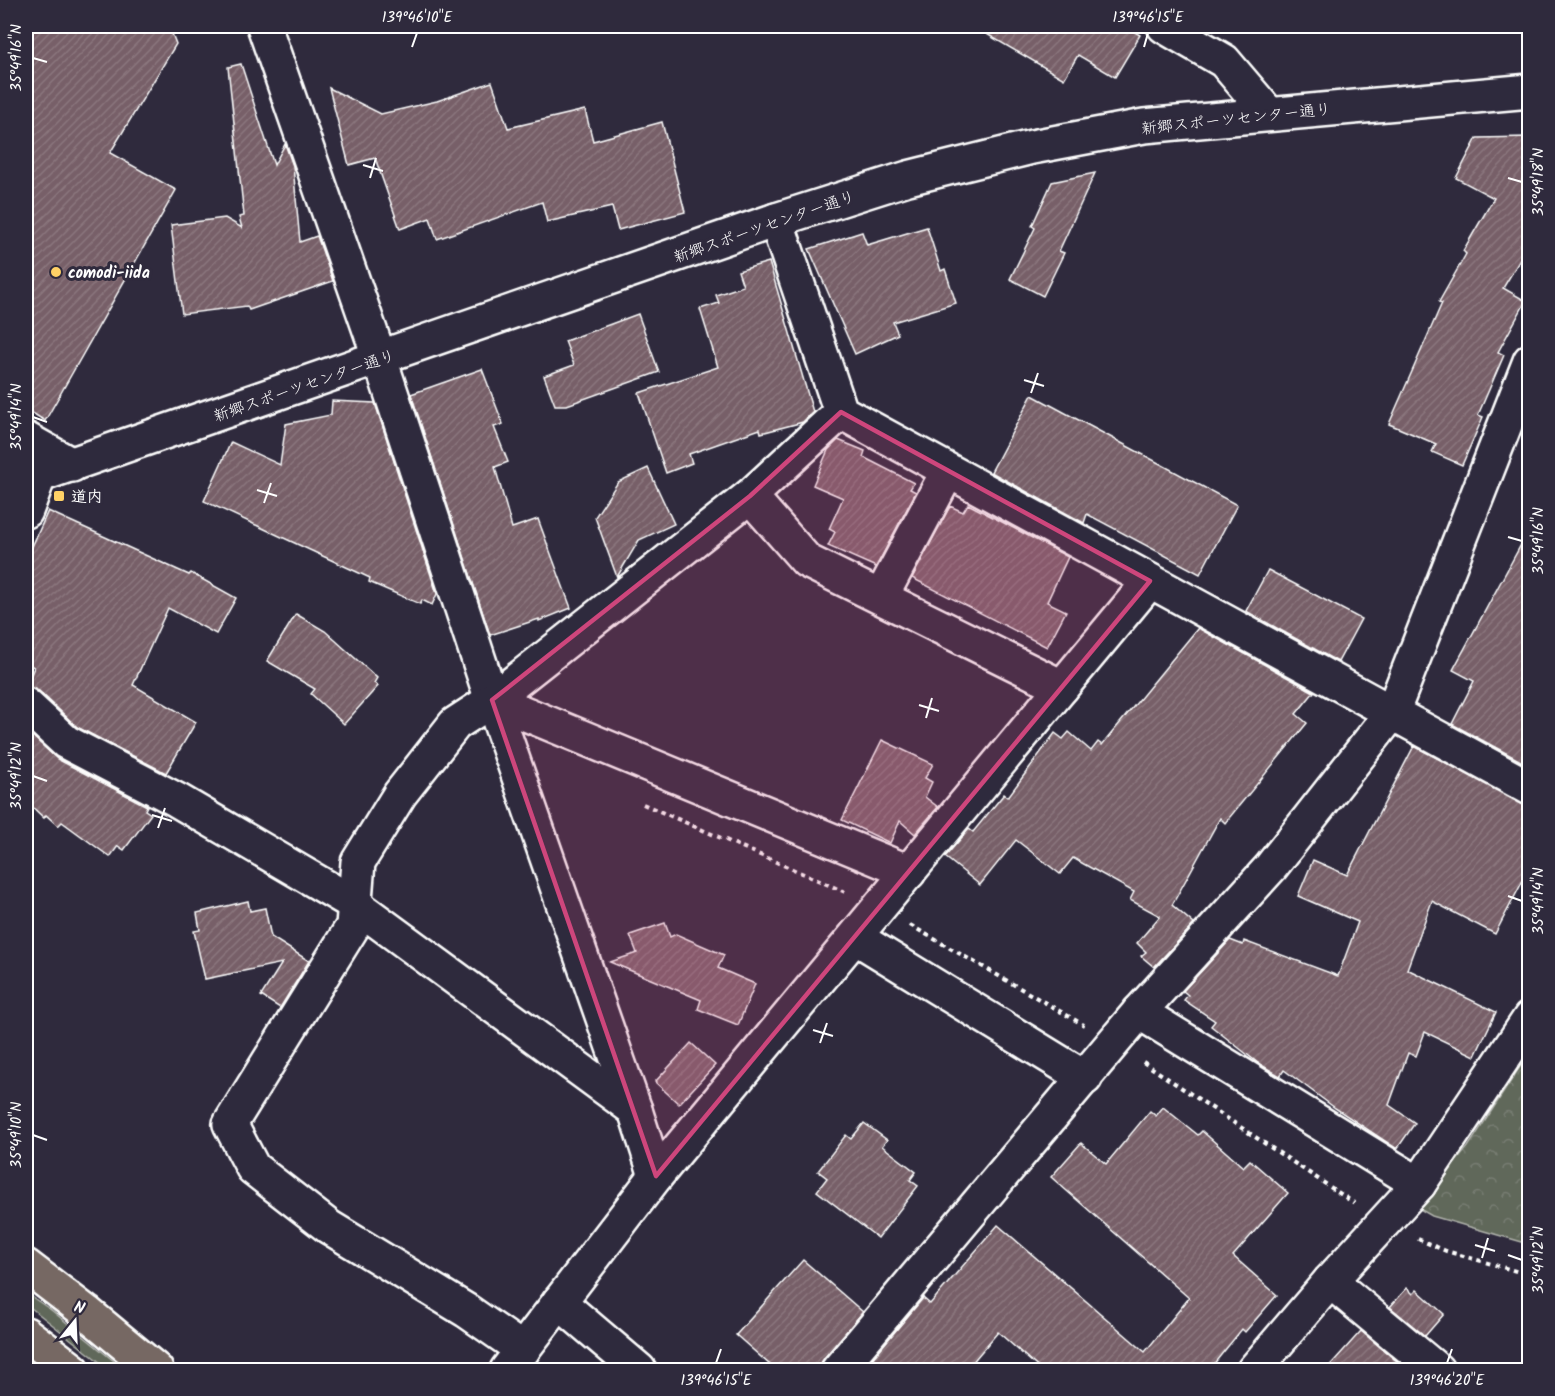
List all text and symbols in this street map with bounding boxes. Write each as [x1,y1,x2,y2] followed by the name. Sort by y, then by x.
[382,6,453,30] text: 139°46'10"E
[1113,6,1185,30] text: 139°46'15"E
[5,24,29,92] text: 35°49'16"N
[1140,97,1332,142] street label: 新郷スポーツセンター通り
[1527,148,1551,216] text: 35°49'18"N
[670,184,859,270] street label: 新郷スポーツセンター通り
[68,261,150,286] place label: comodi-iida
[49,265,63,279] marker: comodi-iida
[210,343,399,429] street label: 新郷スポーツセンター通り
[5,383,29,451] text: 35°49'14"N
[71,485,103,510] place label: 道内
[52,489,66,503] marker: 道内
[1527,507,1551,575] text: 35°49'16"N
[5,742,29,810] text: 35°49'12"N
[1527,867,1551,935] text: 35°49'14"N
[5,1102,29,1168] text: 35°49'10"N
[1527,1226,1551,1294] text: 35°49'12"N
[45,1291,105,1351] north arrow
[71,1295,88,1322] text: N
[681,1369,753,1393] text: 139°46'15"E
[1410,1369,1485,1393] text: 139°46'20"E

